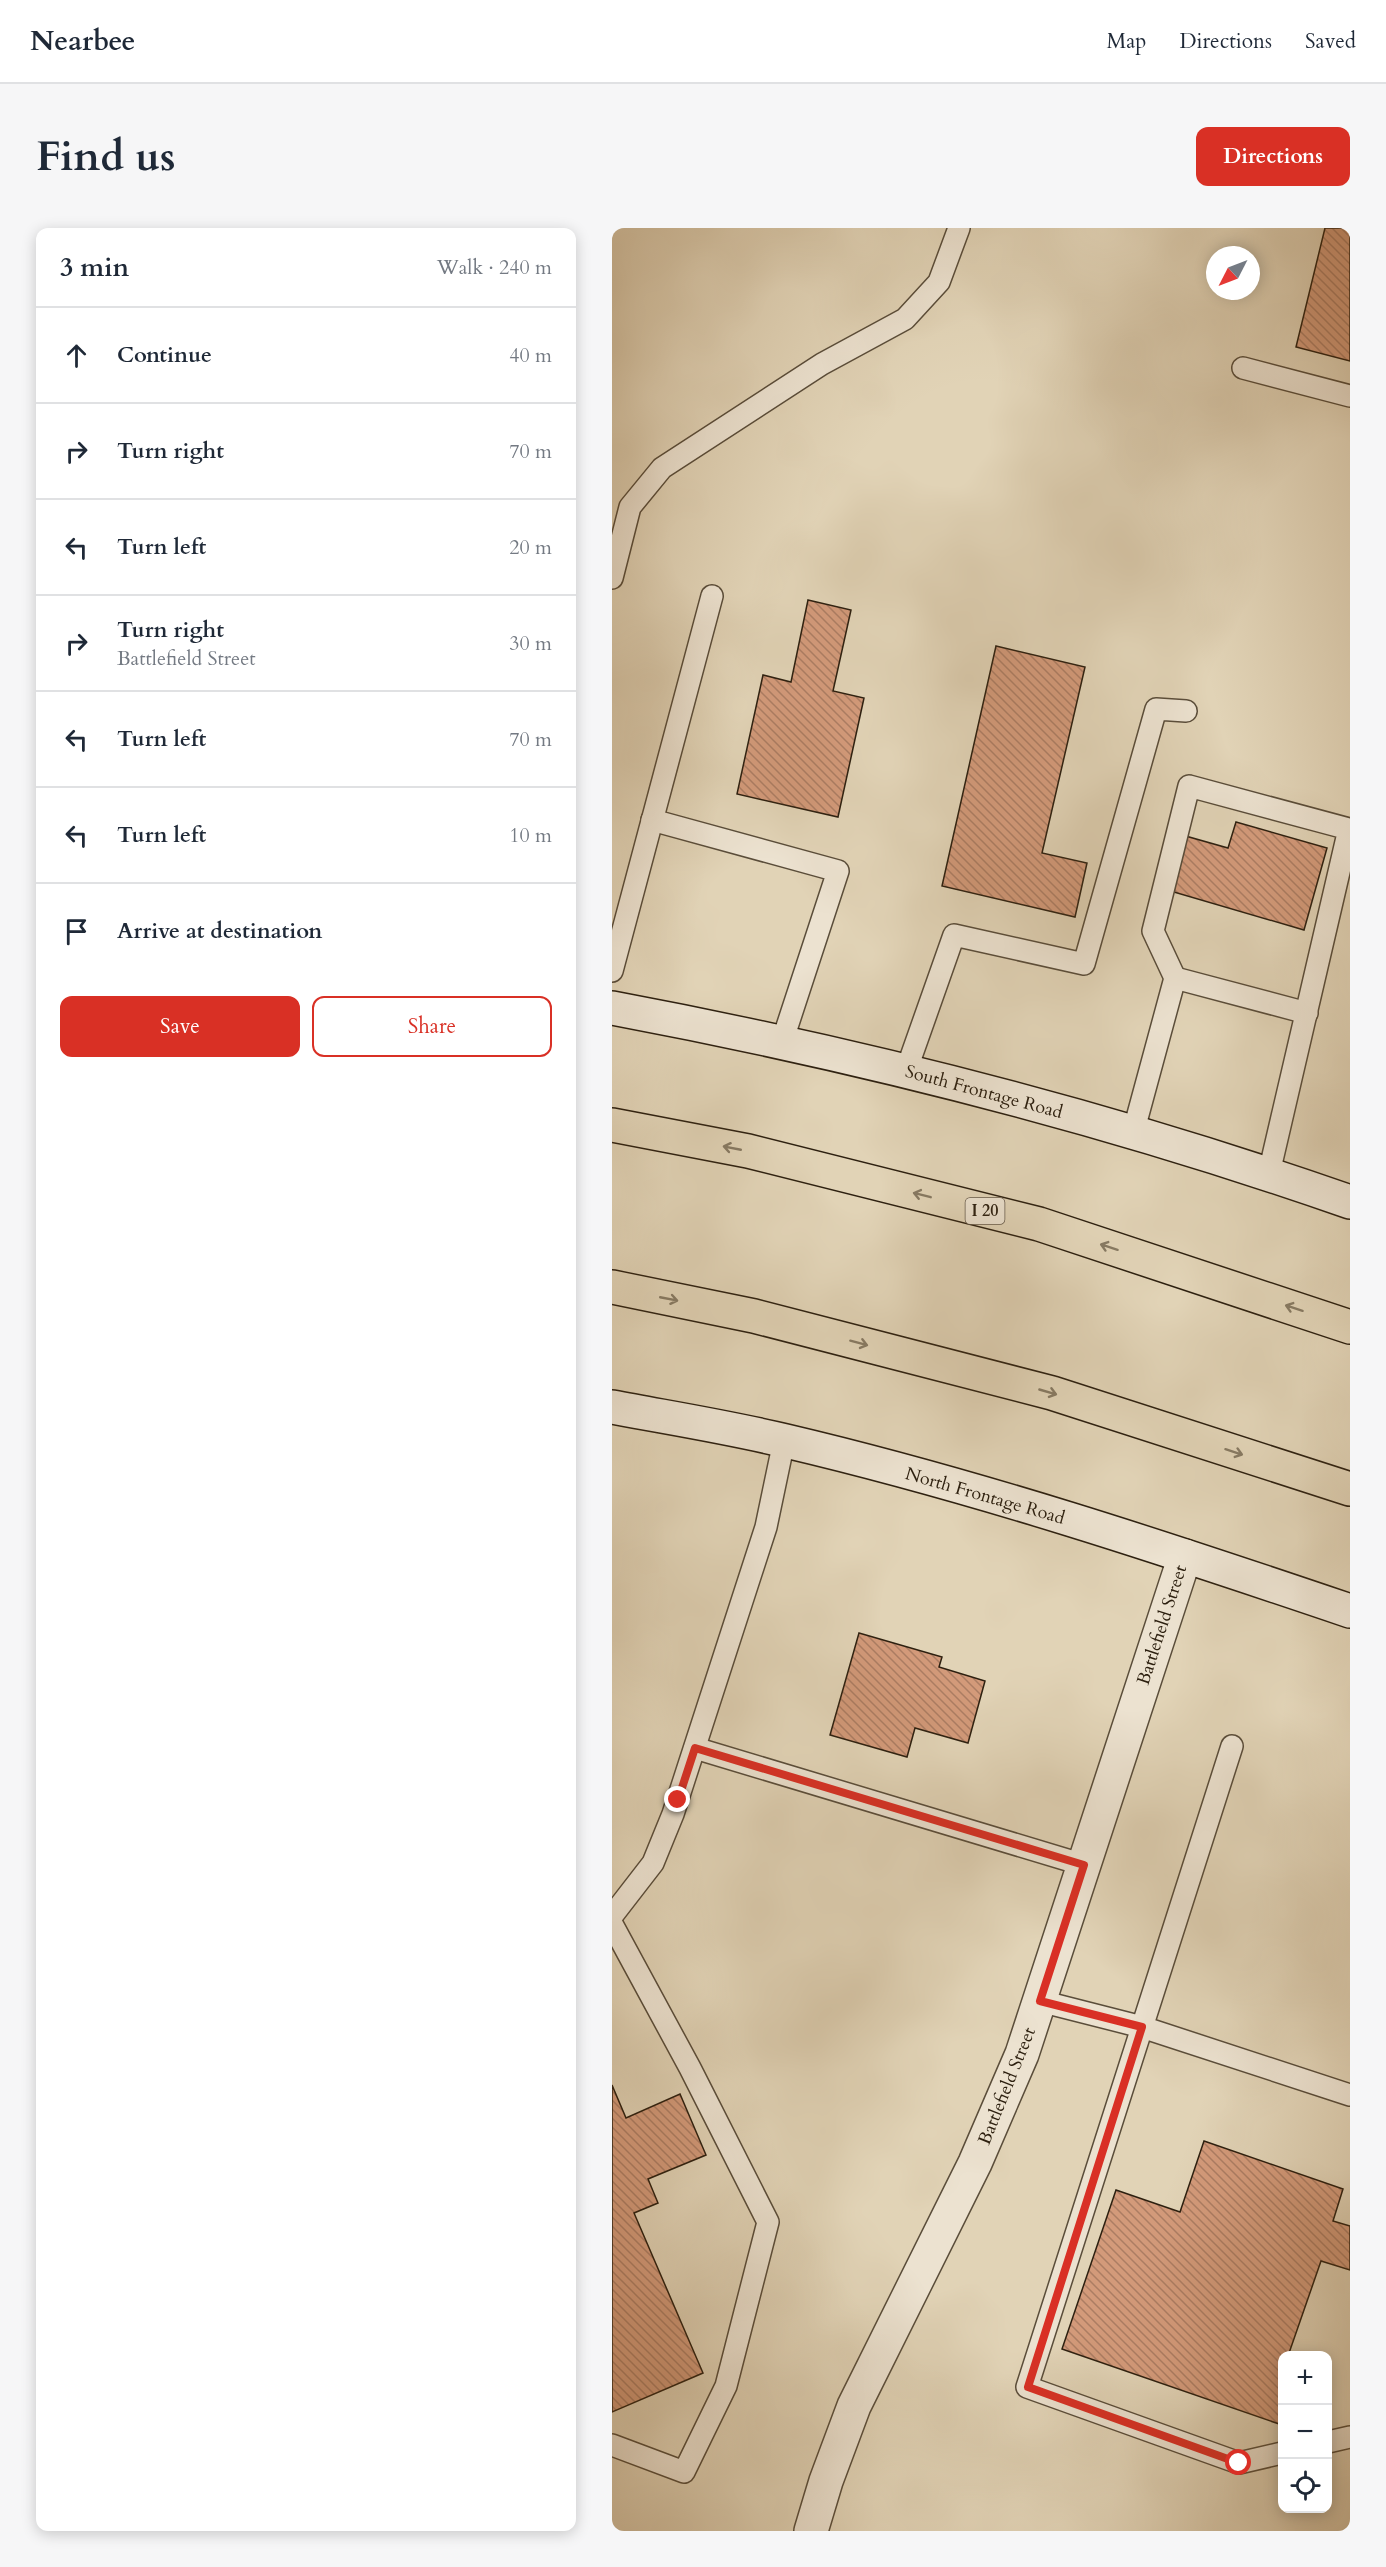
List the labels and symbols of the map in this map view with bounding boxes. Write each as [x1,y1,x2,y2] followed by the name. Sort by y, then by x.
[1206,246,1260,300] north arrow
[903,1059,1066,1125] street label: South Frontage Road
[723,1142,743,1153] one-way arrow
[912,1188,931,1200] one-way arrow
[966,1198,1004,1224] road number: I 20
[1100,1241,1119,1252] one-way arrow
[659,1294,679,1305] one-way arrow
[1285,1302,1304,1313] one-way arrow
[849,1338,868,1349] one-way arrow
[1038,1387,1057,1399] one-way arrow
[1224,1447,1243,1458] one-way arrow
[902,1461,1068,1531] street label: North Frontage Road
[1131,1562,1193,1688] street label: Battlefield Street
[664,1786,690,1812] route end
[972,2023,1042,2149] street label: Battlefield Street
[1225,2449,1251,2475] route start

